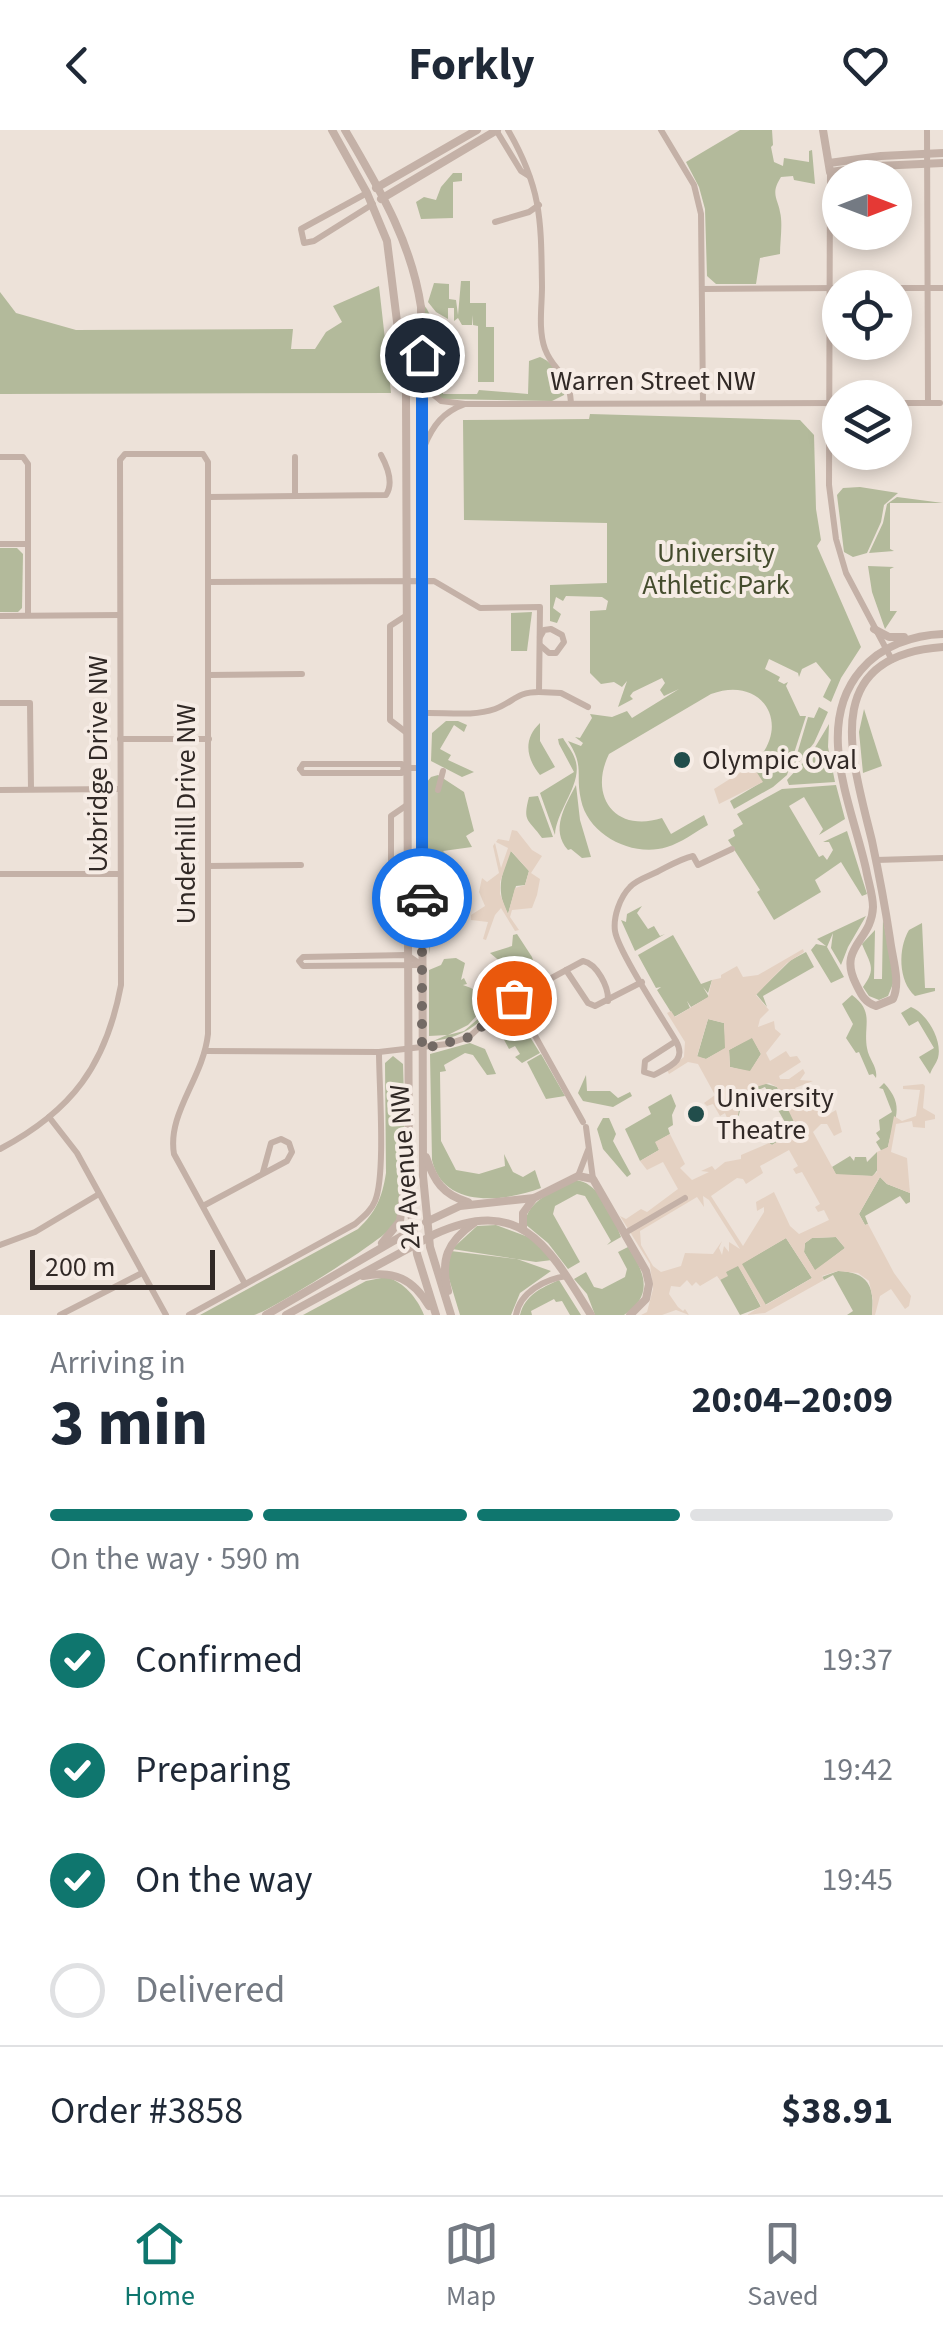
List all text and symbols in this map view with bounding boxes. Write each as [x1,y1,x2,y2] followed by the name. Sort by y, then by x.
[408,33,535,97] text: Forkly
[50,38,105,93] icon: back
[838,38,893,93] icon: heart
[822,160,912,250] north arrow
[822,160,912,470] map controls
[822,270,912,360] button: locate
[380,313,465,398] pin
[395,328,450,383] icon: home
[550,361,756,401] street label: Warren Street NW
[822,380,912,470] button: layers
[642,533,790,605] park label: University Athletic Park
[78,655,118,873] street label: Uxbridge Drive NW
[166,704,206,924] street label: Underhill Drive NW
[702,740,857,780] place label: Olympic Oval
[671,749,693,771] marker: Olympic Oval
[372,848,472,948] courier
[395,871,450,926] icon: car
[472,956,557,1041] pin
[487,971,542,1026] icon: bag
[716,1078,834,1150] place label: University Theatre
[379,1083,431,1251] street label: 24 Avenue NW
[685,1103,707,1125] marker: University Theatre
[30,1245,215,1290] scale bar
[45,1247,116,1287] text: 200 m
[50,1340,186,1386] text: Arriving in
[691,1373,893,1427] text: 20:04–20:09
[50,1377,208,1470] text: 3 min
[50,1536,301,1582] text: On the way · 590 m
[50,1633,105,1688] icon: check
[135,1633,303,1687] text: Confirmed
[821,1637,893,1683] text: 19:37
[50,1743,105,1798] icon: check
[135,1743,290,1797] text: Preparing
[821,1747,893,1793] text: 19:42
[50,1853,105,1908] icon: check
[135,1853,312,1907] text: On the way
[821,1857,893,1903] text: 19:45
[135,1963,285,2017] text: Delivered
[50,2084,243,2138] text: Order #3858
[781,2084,893,2138] text: $38.91
[124,2216,195,2316] tab: Home
[444,2216,499,2316] tab: Map
[747,2216,819,2316] tab: Saved

